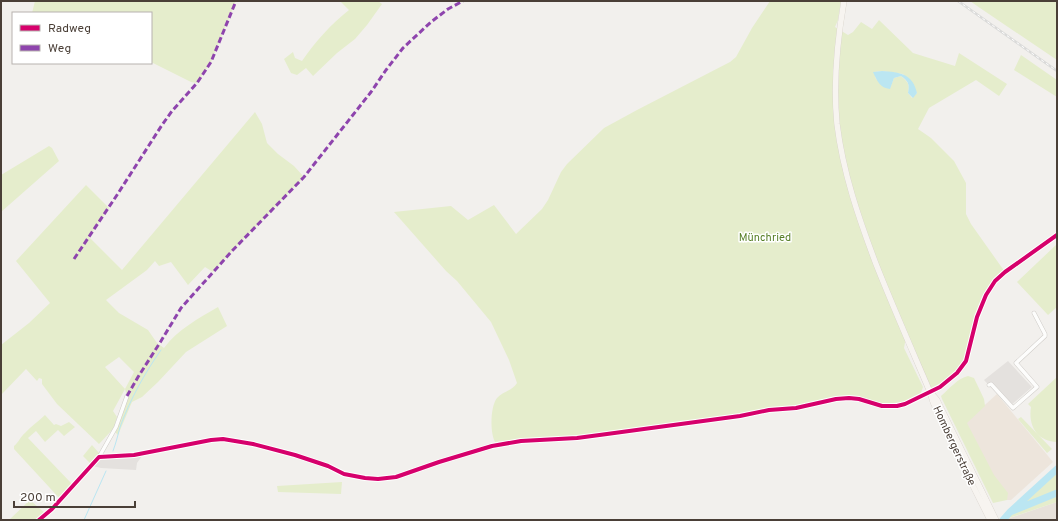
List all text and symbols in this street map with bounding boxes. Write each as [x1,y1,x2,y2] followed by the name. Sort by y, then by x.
[12,12,152,64] legend
[48,21,91,37] text: Radweg
[48,41,71,57] text: Weg
[739,231,791,245] park label: Münchried
[929,404,979,488] street label: Hombergerstraße
[14,483,135,509] scale bar
[20,490,56,506] text: 200 m

